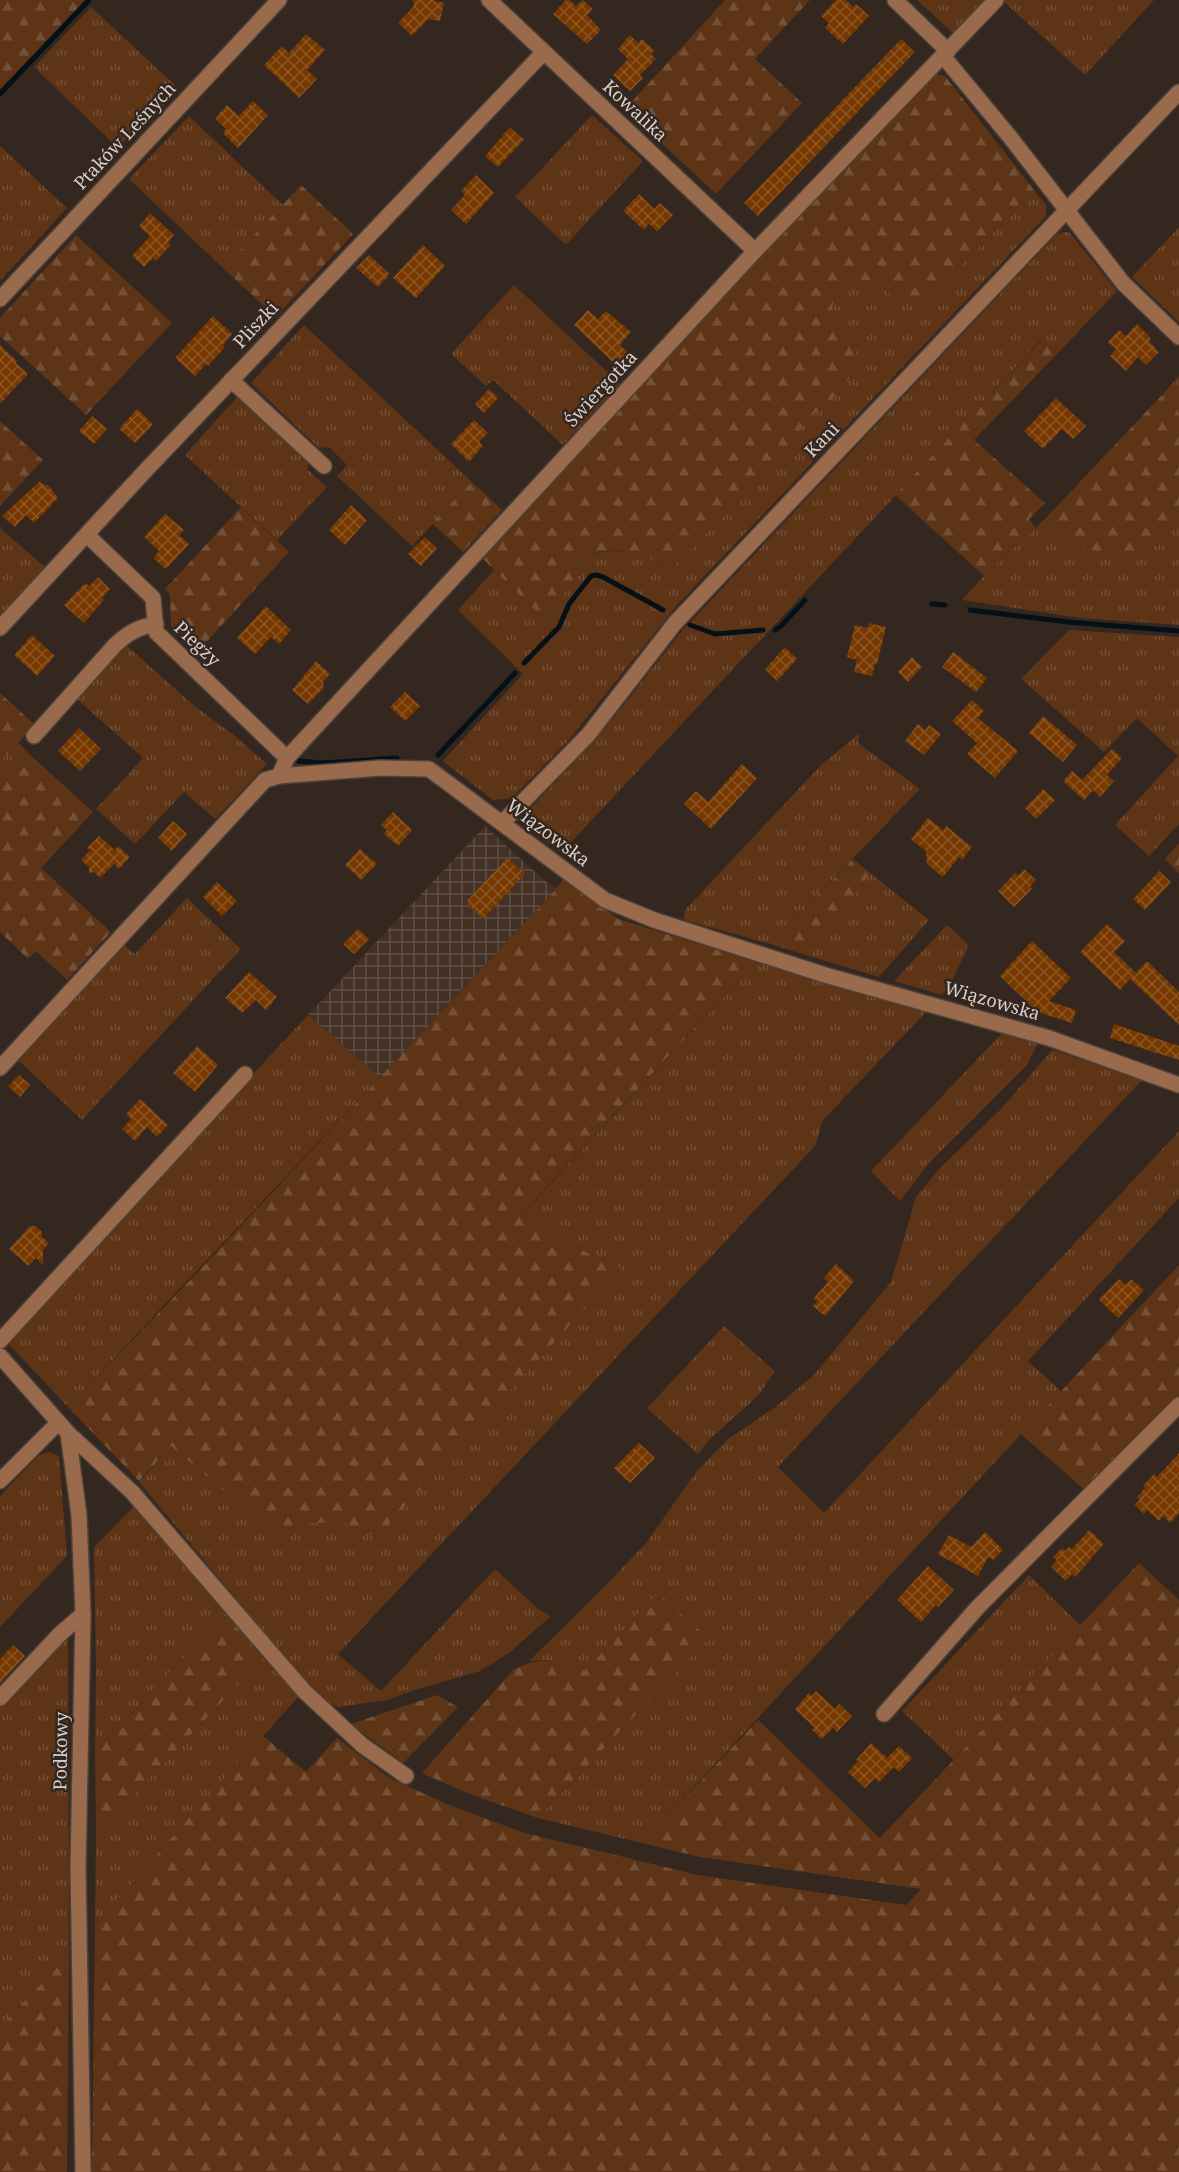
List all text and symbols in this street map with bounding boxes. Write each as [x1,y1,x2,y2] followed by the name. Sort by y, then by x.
[598,74,673,146] street label: Kowalika
[68,76,180,194] street label: Ptaków Leśnych
[227,296,283,353] street label: Pliszki
[559,345,642,432] street label: Świergotka
[799,416,844,462] street label: Kani
[169,615,227,672] street label: Piegży
[502,793,595,871] street label: Wiązowska
[942,975,1043,1025] street label: Wiązowska
[47,1711,73,1790] street label: Podkowy

